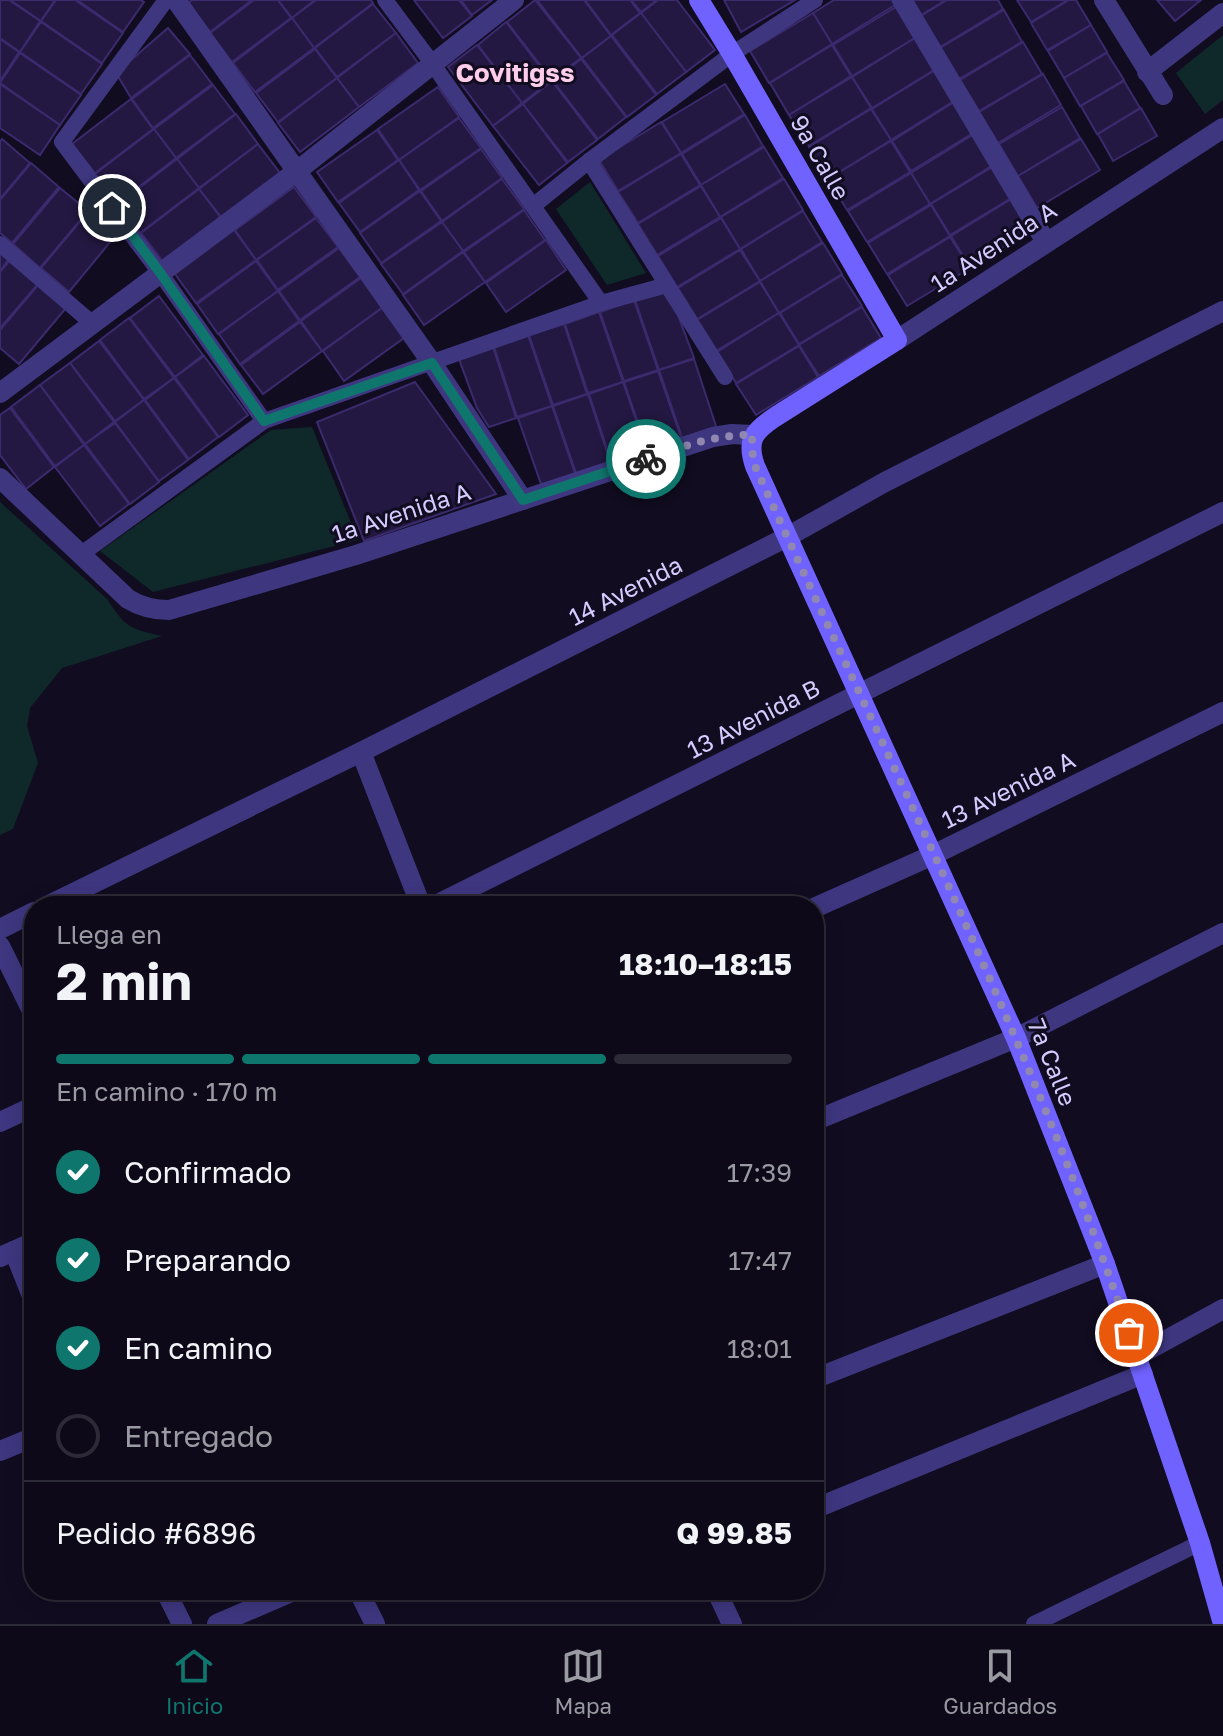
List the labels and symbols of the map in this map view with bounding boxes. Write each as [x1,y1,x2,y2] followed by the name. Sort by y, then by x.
[456,57,574,88] district label: Covitigss
[785,109,857,205] street label: 9a Calle
[78,174,146,242] pin
[925,195,1061,297] street label: 1a Avenida A
[606,419,686,499] courier
[328,476,474,548] street label: 1a Avenida A
[563,549,687,631] street label: 14 Avenida
[682,672,824,764] street label: 13 Avenida B
[937,744,1079,834] street label: 13 Avenida A
[1022,1014,1084,1110] street label: 7a Calle
[1095,1299,1163,1367] pin

